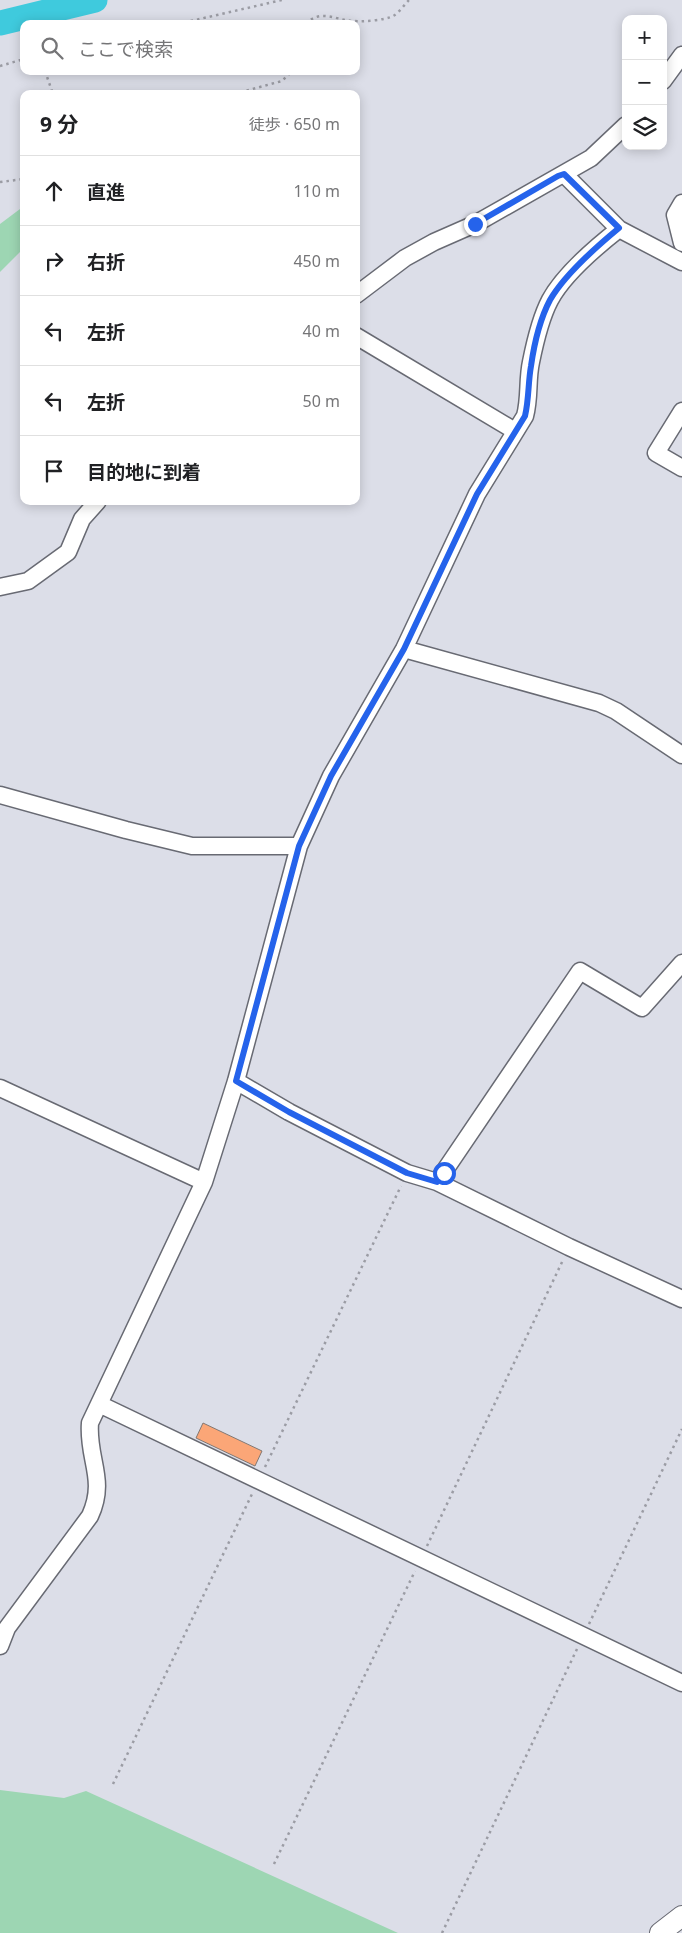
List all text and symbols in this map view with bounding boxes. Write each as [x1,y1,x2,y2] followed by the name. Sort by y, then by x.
[622,15,667,150] map controls
[622,15,667,60] button: +
[20,20,360,75] search box
[38,34,66,62] icon: search
[78,36,173,62] text: ここで検索
[622,60,667,105] button: −
[622,105,667,150] button: layers
[40,110,78,138] text: 9 分
[249,113,340,135] text: 徒歩 · 650 m
[40,177,68,205] icon: ahead
[87,179,125,205] text: 直進
[293,180,340,202] text: 110 m
[464,213,487,236] route end
[40,247,68,275] icon: right
[87,249,125,275] text: 右折
[293,250,340,272] text: 450 m
[40,317,68,345] icon: left
[87,319,125,345] text: 左折
[303,320,340,342] text: 40 m
[40,387,68,415] icon: left
[87,389,125,415] text: 左折
[303,390,340,412] text: 50 m
[40,457,68,485] icon: arrive
[87,459,201,485] text: 目的地に到着
[433,1162,456,1185] route start

